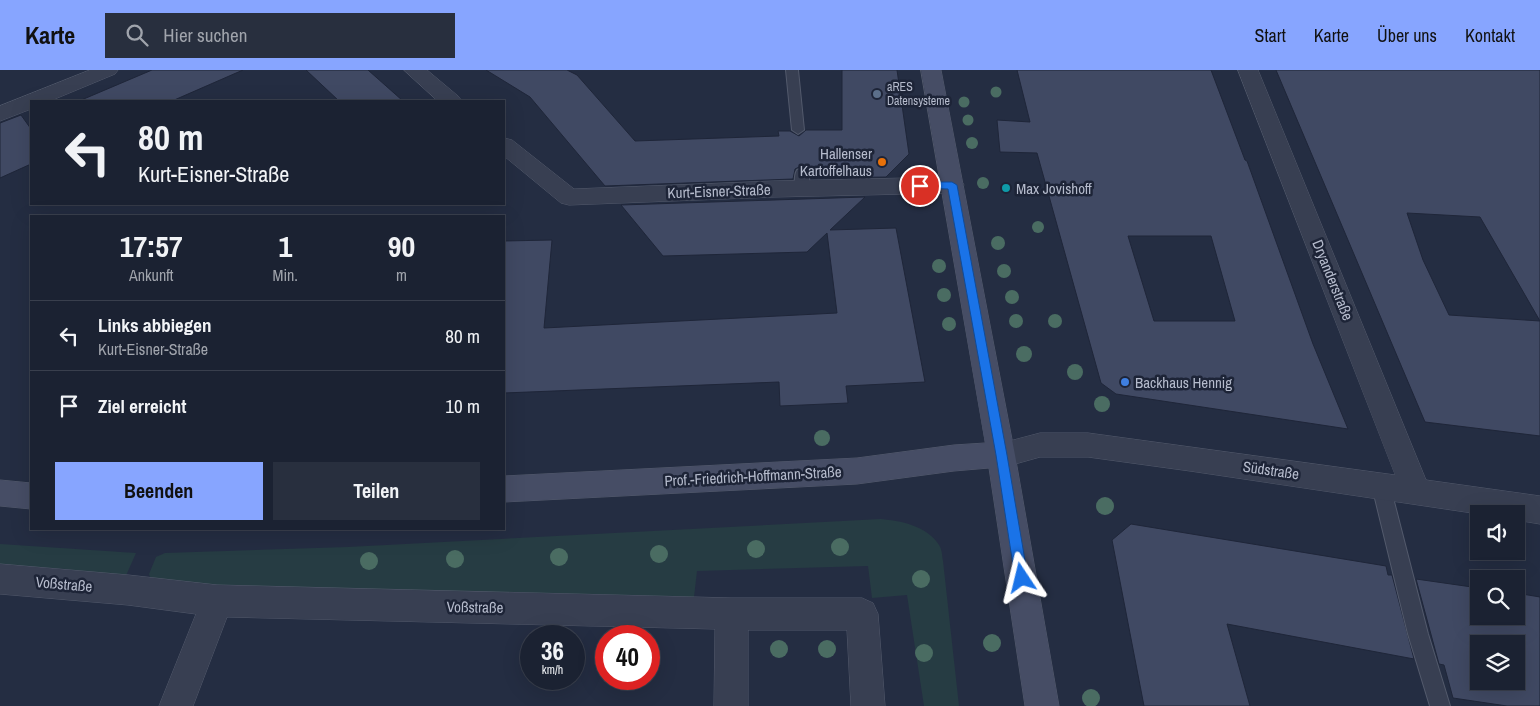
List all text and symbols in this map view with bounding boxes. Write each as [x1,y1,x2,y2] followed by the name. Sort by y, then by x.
[105,13,455,58] search box
[25,19,75,51] text: Karte
[123,21,151,49] icon: search
[163,22,247,48] text: Hier suchen
[1255,23,1286,48] text: Start
[1314,23,1349,48] text: Karte
[1377,23,1437,48] text: Über uns
[1465,23,1515,48] text: Kontakt
[887,79,950,109] place label: aRES Datensysteme
[871,88,883,100] marker: aRES Datensysteme
[138,114,203,161] text: 80 m
[55,120,120,185] icon: left
[800,143,872,181] place label: Hallenser Kartoffelhaus
[876,156,888,168] marker: Hallenser Kartoffelhaus
[138,159,289,189] text: Kurt-Eisner-Straße
[899,165,941,207] pin
[906,172,934,200] icon: arrive
[1016,178,1092,199] place label: Max Jovishoff
[667,179,771,203] street label: Kurt-Eisner-Straße
[1000,182,1012,194] marker: Max Jovishoff
[120,226,183,266] text: 17:57
[278,226,292,266] text: 1
[388,226,415,266] text: 90
[1307,236,1359,324] street label: Dryanderstraße
[129,264,173,286] text: Ankunft
[272,264,298,286] text: Min.
[396,264,407,286] text: m
[98,312,211,338] text: Links abbiegen
[55,322,83,350] icon: left
[445,323,480,349] text: 80 m
[98,338,208,360] text: Kurt-Eisner-Straße
[1135,372,1232,393] place label: Backhaus Hennig
[1119,376,1131,388] marker: Backhaus Hennig
[55,392,83,420] icon: arrive
[98,393,186,419] text: Ziel erreicht
[445,393,480,419] text: 10 m
[1241,456,1301,484] street label: Südstraße
[664,461,842,491] street label: Prof.-Friedrich-Hoffmann-Straße
[55,462,263,520] button: Beenden
[273,462,480,520] button: Teilen
[1470,505,1525,690] map controls
[1470,505,1525,560] button: sound
[995,551,1047,603] position arrow
[1470,570,1525,625] button: search
[35,571,93,597] street label: Voßstraße
[446,596,504,618] street label: Voßstraße
[595,625,660,690] speed limit sign: 40
[541,634,564,668] text: 36
[1470,635,1525,690] button: layers
[542,662,563,678] text: km/h

